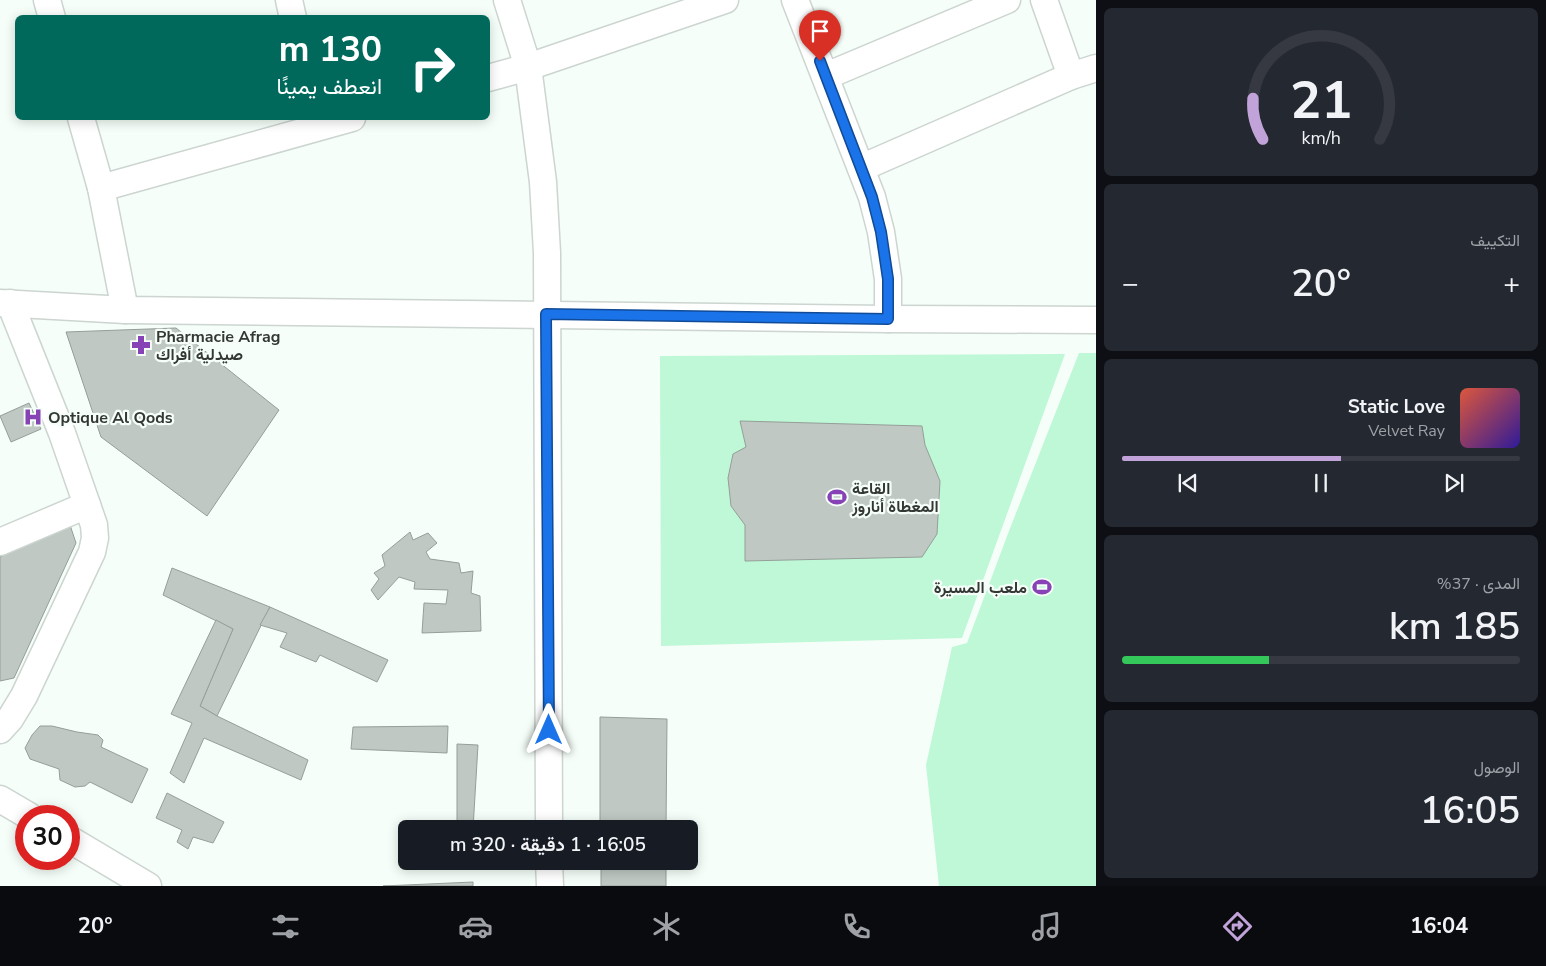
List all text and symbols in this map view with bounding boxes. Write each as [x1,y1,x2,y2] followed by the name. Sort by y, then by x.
[799,10,841,61] pin
[806,17,834,45] icon: arrive
[279,26,382,73] text: 130 m
[400,35,465,100] icon: right
[1290,65,1352,136] text: 21
[276,72,382,102] text: انعطف يمينًا
[1301,126,1341,150] text: km/h
[1470,230,1520,252] text: التكييف
[1291,258,1351,309] text: 20°
[1122,265,1139,303] text: −
[1503,265,1520,303] text: +
[156,326,280,366] place label: Pharmacie Afrag صيدلية أفراك
[130,334,152,356] pharmacy icon: Pharmacie Afrag صيدلية أفراك
[1348,394,1445,420] text: Static Love
[22,406,44,428] hospital icon: Optique Al Qods
[48,407,173,429] place label: Optique Al Qods
[1368,420,1445,442] text: Velvet Ray
[1174,469,1202,497] icon: previous
[1307,469,1335,497] icon: pause
[1440,469,1468,497] icon: next
[851,478,939,518] place label: القاعة المغطاة أناروز
[826,486,848,508] sports icon: القاعة المغطاة أناروز
[1437,573,1520,595] text: المدى · 37%
[1031,576,1053,598] sports icon: ملعب المسيرة
[934,577,1027,599] place label: ملعب المسيرة
[1389,601,1520,652] text: 185 km
[522,703,574,755] position arrow
[1474,757,1520,779] text: الوصول
[1420,785,1520,836] text: 16:05
[15,805,80,870] speed limit sign: 30
[450,832,646,858] text: 16:05 · 1 دقيقة · 320 m
[268,909,303,944] icon: filters
[458,909,493,944] icon: car
[649,909,684,944] icon: climate
[839,909,874,944] icon: phone
[1029,909,1064,944] icon: music
[1220,909,1255,944] icon: directions
[78,911,113,941] text: 20°
[1410,911,1468,941] text: 16:04

